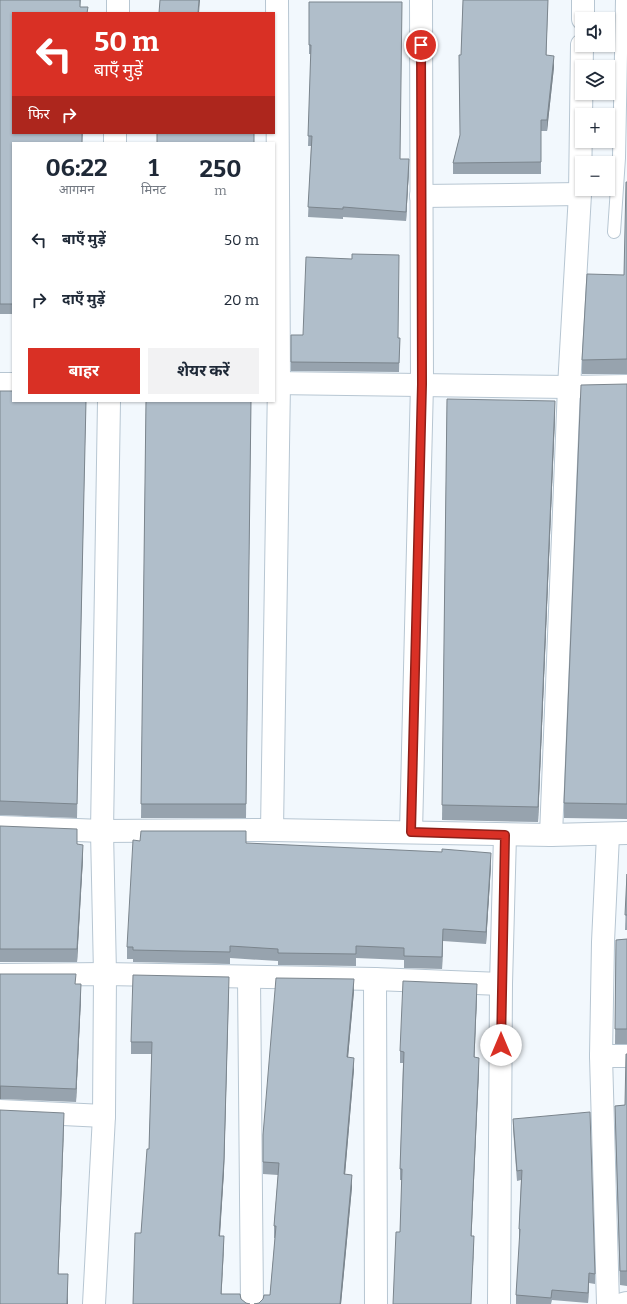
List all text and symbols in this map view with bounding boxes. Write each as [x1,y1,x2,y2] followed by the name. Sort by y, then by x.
[575,12,615,196] map controls
[575,12,615,52] button: sound
[94,25,159,58] text: 50 m
[28,28,80,80] icon: left
[404,28,438,62] pin
[410,34,432,56] icon: arrive
[94,59,143,81] text: बाएँ मुड़ें
[575,60,615,100] button: layers
[58,104,80,126] icon: right
[28,105,50,123] text: फिर
[575,108,615,148] button: +
[46,154,108,182] text: 06:22
[148,154,159,182] text: 1
[200,155,241,183] text: 250
[575,156,615,196] button: −
[59,182,94,197] text: आगमन
[141,182,166,197] text: मिनट
[214,183,227,198] text: m
[28,229,50,251] icon: left
[62,230,106,248] text: बाएँ मुड़ें
[224,231,259,249] text: 50 m
[28,289,50,311] icon: right
[62,290,105,308] text: दाएँ मुड़ें
[224,291,259,309] text: 20 m
[28,348,140,394] button: बाहर
[148,348,259,394] button: शेयर करें
[480,1024,522,1066] position arrow

